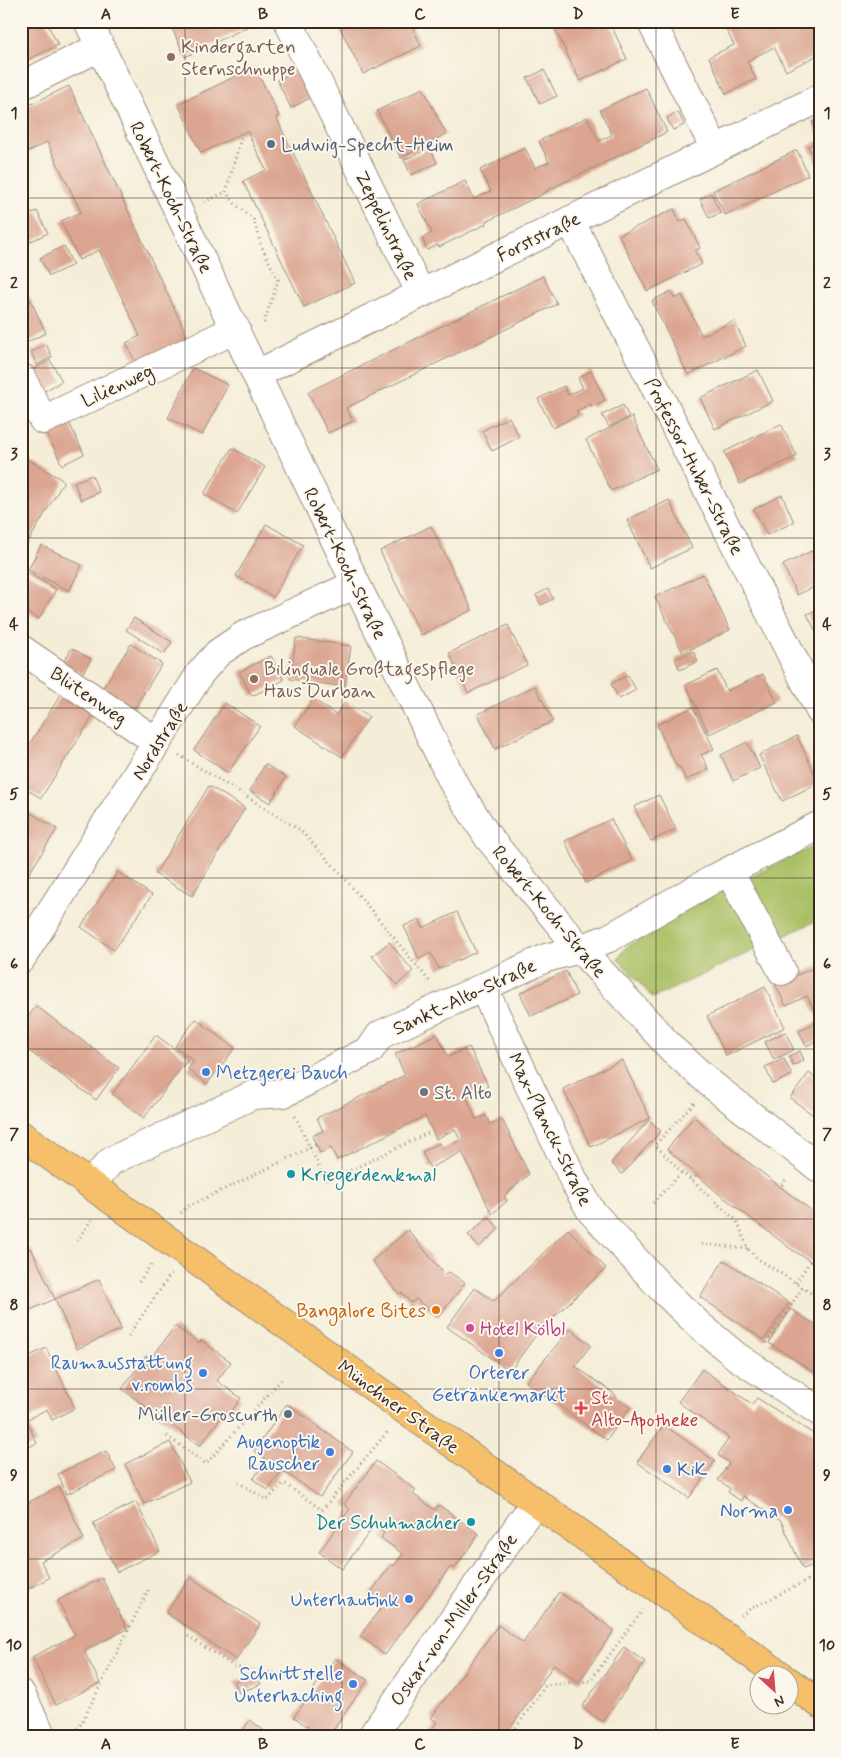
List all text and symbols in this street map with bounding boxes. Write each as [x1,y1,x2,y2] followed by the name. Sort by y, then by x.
[101,4,111,25] text: A
[258,4,268,25] text: B
[414,4,426,25] text: C
[572,4,584,25] text: D
[730,4,740,25] text: E
[181,35,296,82] place label: Kindergarten Sternschnuppe
[165,51,177,63] marker: Kindergarten Sternschnuppe
[10,103,18,124] text: 1
[823,103,831,124] text: 1
[123,118,218,278] street label: Robert-Koch-Straße
[281,133,454,159] place label: Ludwig-Specht-Heim
[265,138,277,150] marker: Ludwig-Specht-Heim
[348,167,423,284] street label: Zeppelinstraße
[493,206,585,268] street label: Forststraße
[10,273,18,294] text: 2
[823,273,831,294] text: 2
[78,359,159,416] street label: Lilienweg
[638,374,749,560] street label: Professor-Huber-Straße
[10,444,18,465] text: 3
[823,444,831,465] text: 3
[297,484,392,644] street label: Robert-Koch-Straße
[9,614,19,635] text: 4
[822,614,832,635] text: 4
[264,657,474,704] place label: Bilinguale Großtagespflege Haus Durban
[44,661,132,732] street label: Blütenweg
[248,673,260,685] marker: Bilinguale Großtagespflege Haus Durban
[126,697,194,785] street label: Nordstraße
[9,784,19,805] text: 5
[822,784,832,805] text: 5
[486,840,612,984] street label: Robert-Koch-Straße
[389,953,540,1042] street label: Sankt-Alto-Straße
[10,954,18,975] text: 6
[823,954,831,975] text: 6
[502,1049,598,1211] street label: Max-Planck-Straße
[216,1061,348,1087] place label: Metzgerei Bauch
[200,1066,212,1078] marker: Metzgerei Bauch
[434,1081,492,1106] place label: St. Alto
[418,1086,430,1098] marker: St. Alto
[9,1124,19,1145] text: 7
[822,1124,832,1145] text: 7
[301,1163,436,1190] place label: Kriegerdenkmal
[285,1168,297,1180] marker: Kriegerdenkmal
[9,1295,19,1316] text: 8
[822,1295,832,1316] text: 8
[297,1299,426,1326] place label: Bangalore Bites
[430,1304,442,1316] marker: Bangalore Bites
[480,1317,565,1342] place label: Hotel Kölbl
[464,1322,476,1334] marker: Hotel Kölbl
[493,1347,505,1359] marker: Orterer Getränkemarkt
[51,1351,193,1398] place label: Raumausstattung v.rombs
[332,1355,464,1460] street label: Münchner Straße
[432,1361,566,1408] place label: Orterer Getränkemarkt
[197,1367,209,1379] marker: Raumausstattung v.rombs
[591,1386,698,1435] place label: St. Alto-Apotheke
[575,1402,587,1414] marker: St. Alto-Apotheke
[138,1403,278,1428] place label: Müller-Groscurth
[282,1408,294,1420] marker: Müller-Groscurth
[236,1430,320,1477] place label: Augenoptik Rauscher
[324,1446,336,1458] marker: Augenoptik Rauscher
[677,1458,708,1483] place label: KiK
[661,1463,673,1475] marker: KiK
[10,1465,18,1486] text: 9
[823,1465,831,1486] text: 9
[720,1499,778,1524] place label: Norma
[782,1504,794,1516] marker: Norma
[315,1511,461,1536] place label: Der Schuhmacher
[465,1516,477,1528] marker: Der Schuhmacher
[385,1528,523,1711] street label: Oskar-von-Miller-Straße
[291,1588,399,1613] place label: Unterhautink
[403,1593,415,1605] marker: Unterhautink
[6,1635,22,1656] text: 10
[819,1635,835,1656] text: 10
[234,1662,343,1712] place label: Schnittstelle Unterhaching
[748,1664,798,1714] north arrow
[347,1678,359,1690] marker: Schnittstelle Unterhaching
[771,1691,787,1711] text: N
[101,1734,111,1755] text: A
[258,1734,268,1755] text: B
[414,1734,426,1755] text: C
[572,1734,584,1755] text: D
[730,1734,740,1755] text: E

